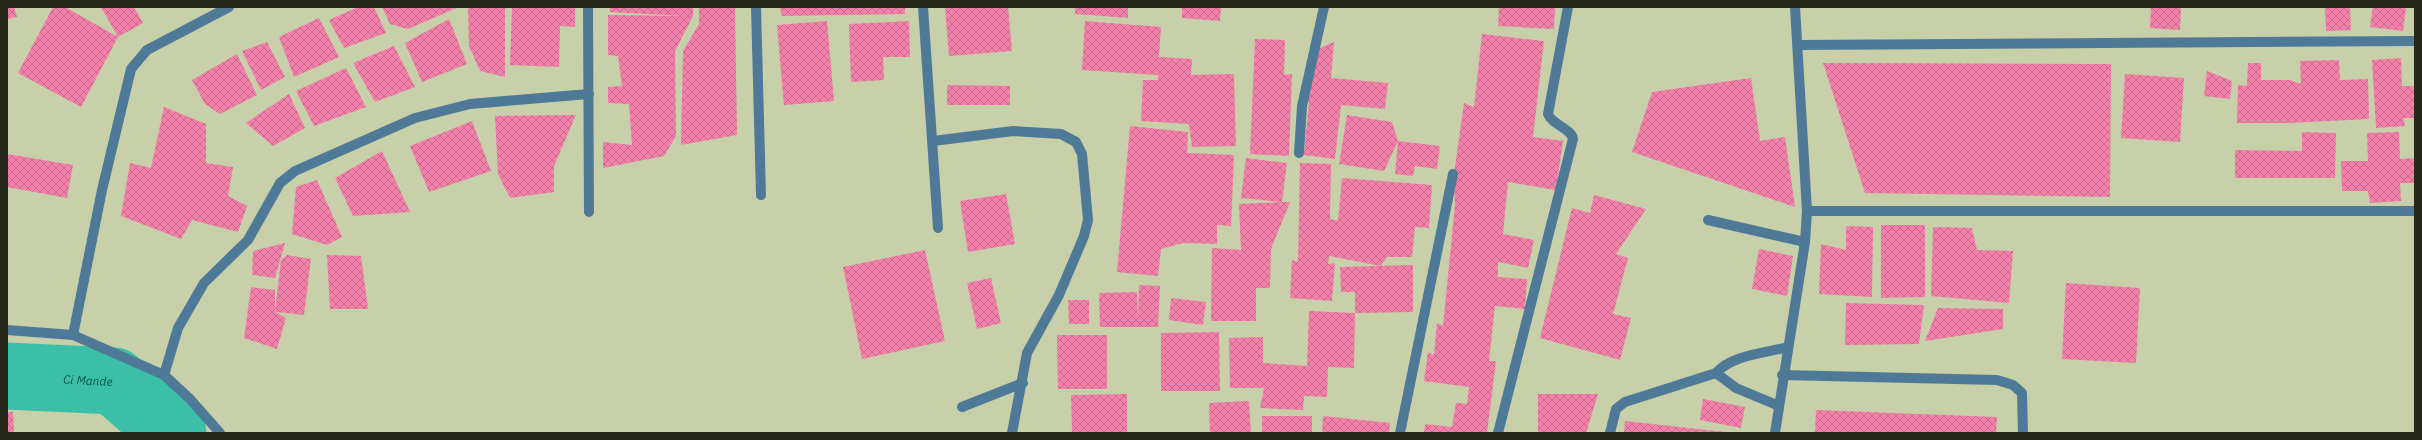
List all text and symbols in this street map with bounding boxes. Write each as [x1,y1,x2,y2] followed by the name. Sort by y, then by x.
[63,371,113,388] water label: Ci Mande

